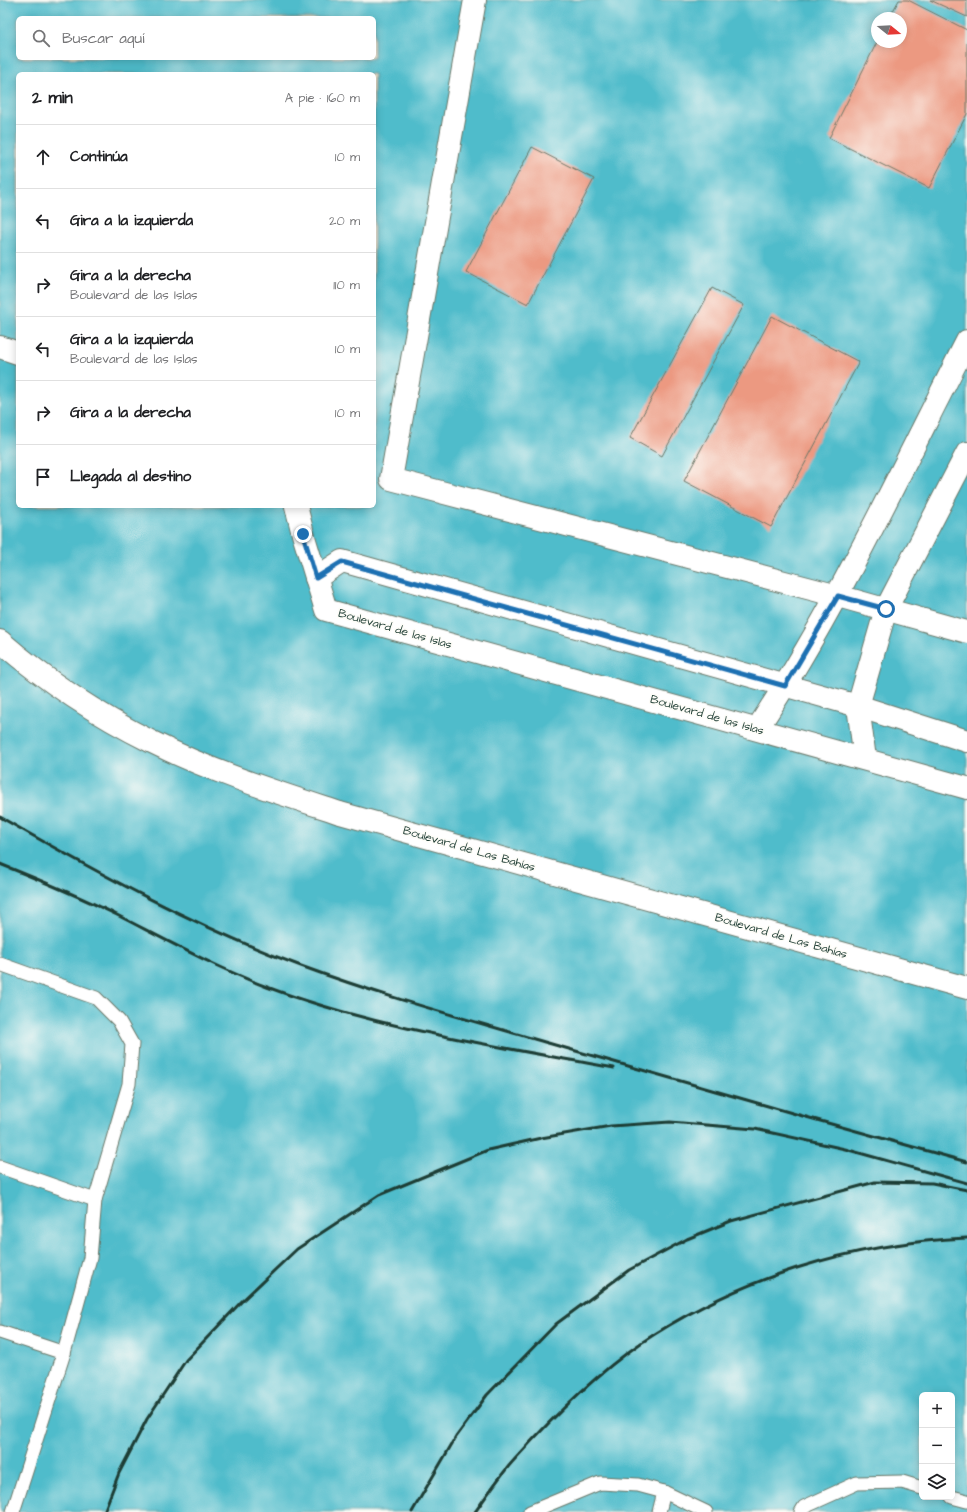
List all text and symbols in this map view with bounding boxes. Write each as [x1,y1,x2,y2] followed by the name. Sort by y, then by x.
[871,12,907,48] north arrow
[16,16,376,60] search box
[30,27,52,49] icon: search
[62,28,144,49] text: Buscar aquí
[32,86,73,110] text: 2 min
[285,89,360,107] text: A pie · 160 m
[32,146,54,168] icon: ahead
[70,146,128,167] text: Continúa
[335,148,360,166] text: 10 m
[32,210,54,232] icon: left
[70,210,193,231] text: Gira a la izquierda
[329,212,360,230] text: 20 m
[70,265,191,286] text: Gira a la derecha
[32,274,54,296] icon: right
[333,276,360,294] text: 110 m
[70,286,198,304] text: Boulevard de las Islas
[70,329,193,350] text: Gira a la izquierda
[32,338,54,360] icon: left
[335,340,360,358] text: 10 m
[70,350,198,368] text: Boulevard de las Islas
[32,402,54,424] icon: right
[70,402,191,423] text: Gira a la derecha
[335,404,360,422] text: 10 m
[32,466,54,488] icon: arrive
[70,466,191,487] text: Llegada al destino
[294,525,312,543] route end
[877,600,895,618] route start
[336,605,454,653] street label: Boulevard de las Islas
[648,691,766,739] street label: Boulevard de las Islas
[401,822,537,876] street label: Boulevard de Las Bahías
[713,909,849,963] street label: Boulevard de Las Bahías
[919,1392,955,1500] map controls
[919,1392,955,1428] button: +
[919,1428,955,1464] button: −
[919,1464,955,1500] button: layers

